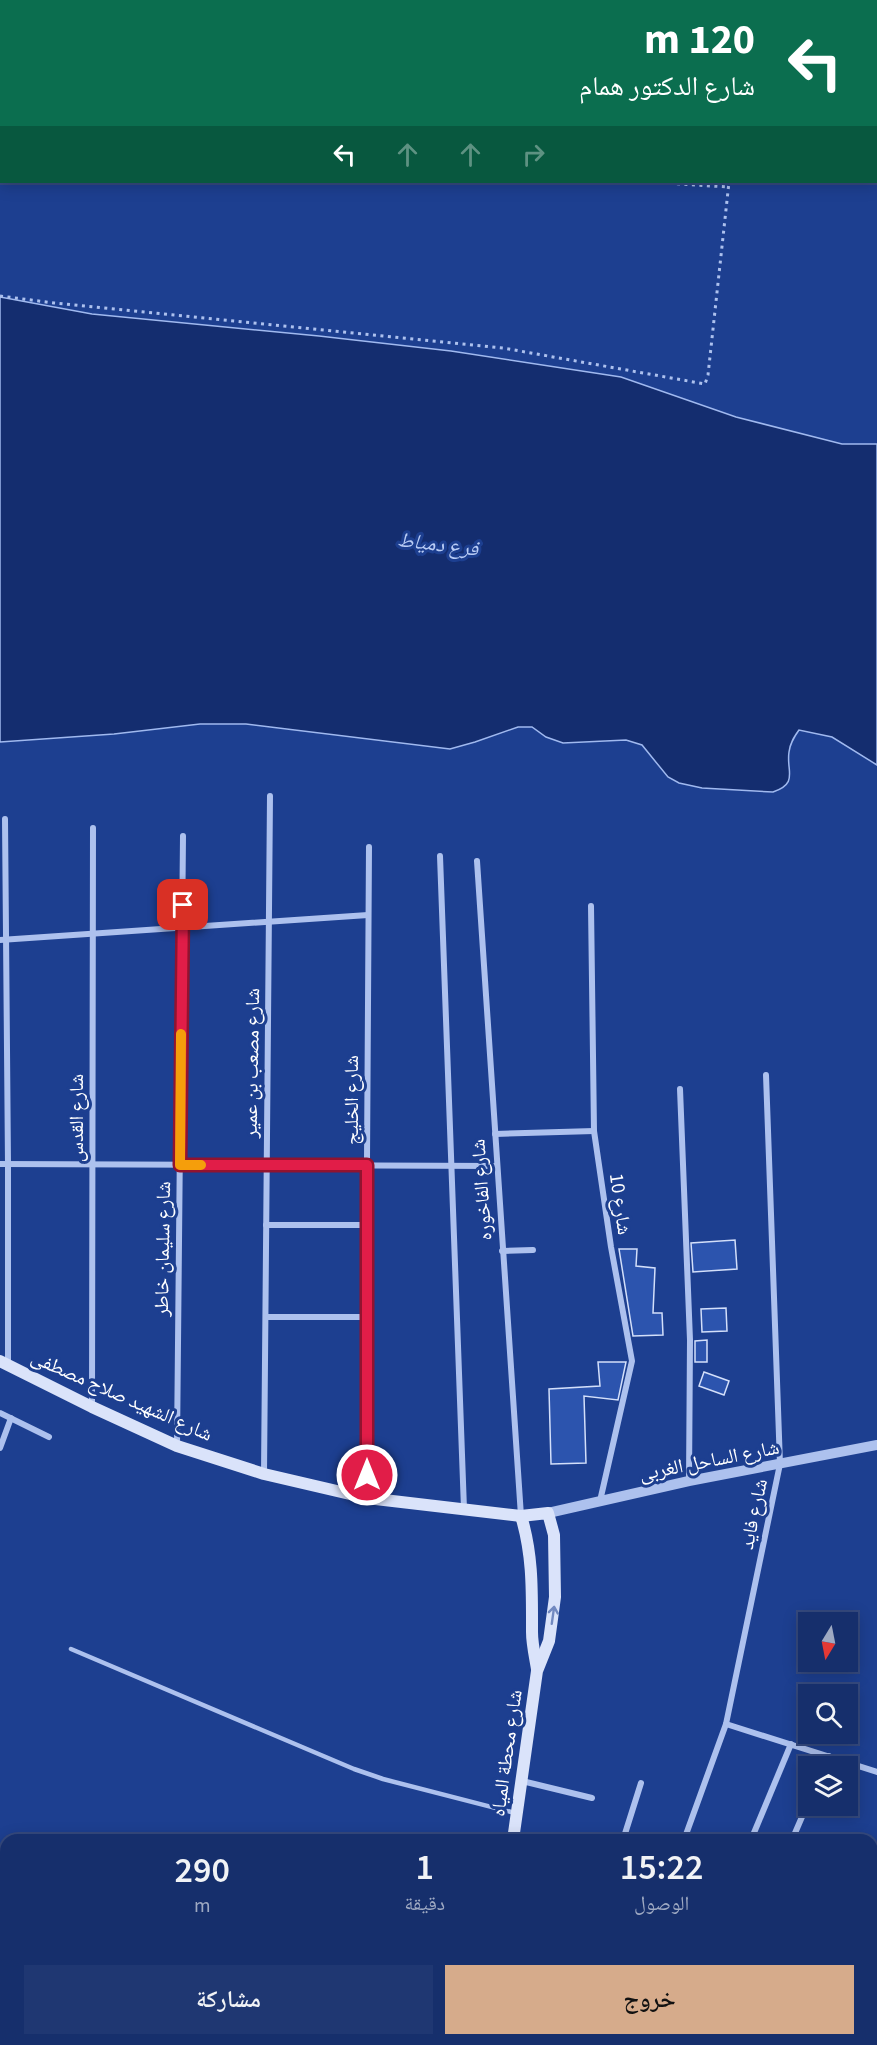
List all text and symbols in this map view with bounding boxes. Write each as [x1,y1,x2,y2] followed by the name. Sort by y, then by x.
[644,10,755,70] text: 120 m
[776,24,854,102] icon: left
[579,67,755,106] text: شارع الدكتور همام
[328,138,361,171] icon: left
[391,138,424,171] icon: ahead
[454,138,487,171] icon: ahead
[517,138,550,171] icon: right
[396,524,482,564] water label: فرع دمياط
[157,879,208,930] pin
[166,888,199,921] icon: arrive
[237,988,267,1139] street label: شارع مصعب بن عمير
[338,1055,366,1145] street label: شارع الخليج
[63,1074,91,1162] street label: شارع القدس
[464,1138,500,1242] street label: شارع الفاخوره
[602,1172,638,1237] street label: شارع 10
[148,1181,178,1318] street label: شارع سليمان خاطر
[26,1343,217,1449] street label: شارع الشهيد صلاح مصطفى
[637,1434,782,1488] street label: شارع الساحل الغربى
[335,1443,399,1507] position arrow
[733,1476,775,1552] street label: شارع فايد
[547,1605,558,1625] one-way arrow
[798,1612,858,1672] north arrow
[798,1612,858,1816] map controls
[798,1684,858,1744] button: search
[484,1688,530,1818] street label: شارع محطة المياه
[798,1756,858,1816] button: layers
[416,1842,434,1893] text: 1
[620,1842,703,1893] text: 15:22
[175,1845,230,1896] text: 290
[404,1890,445,1918] text: دقيقة
[634,1890,689,1918] text: الوصول
[194,1892,211,1920] text: m
[24,1965,433,2034] button: مشاركة
[445,1965,854,2034] button: خروج

